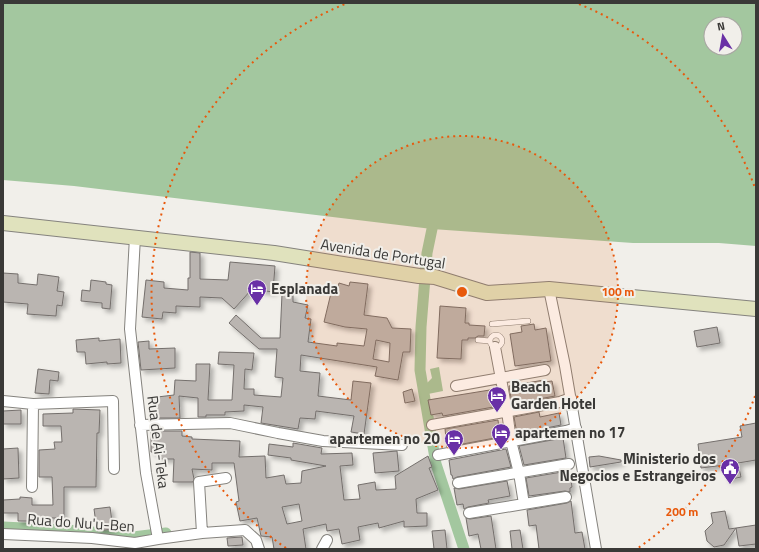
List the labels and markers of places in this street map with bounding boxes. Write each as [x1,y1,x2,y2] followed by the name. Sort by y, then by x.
[271,277,338,300] place label: Esplanada
[246,278,268,306] hotel icon: Esplanada
[455,285,469,299] centre of rings
[511,375,596,415] place label: Beach Garden Hotel
[486,385,508,413] hotel icon: Beach Garden Hotel
[515,421,625,444] place label: apartemen no 17
[490,422,512,450] hotel icon: apartemen no 17
[330,427,441,450] place label: apartemen no 20
[443,428,465,456] hotel icon: apartemen no 20
[560,447,716,487] place label: Ministerio dos Negocios e Estrangeiros
[719,457,741,485] public building icon: Ministerio dos Negocios e Estrangeiros

